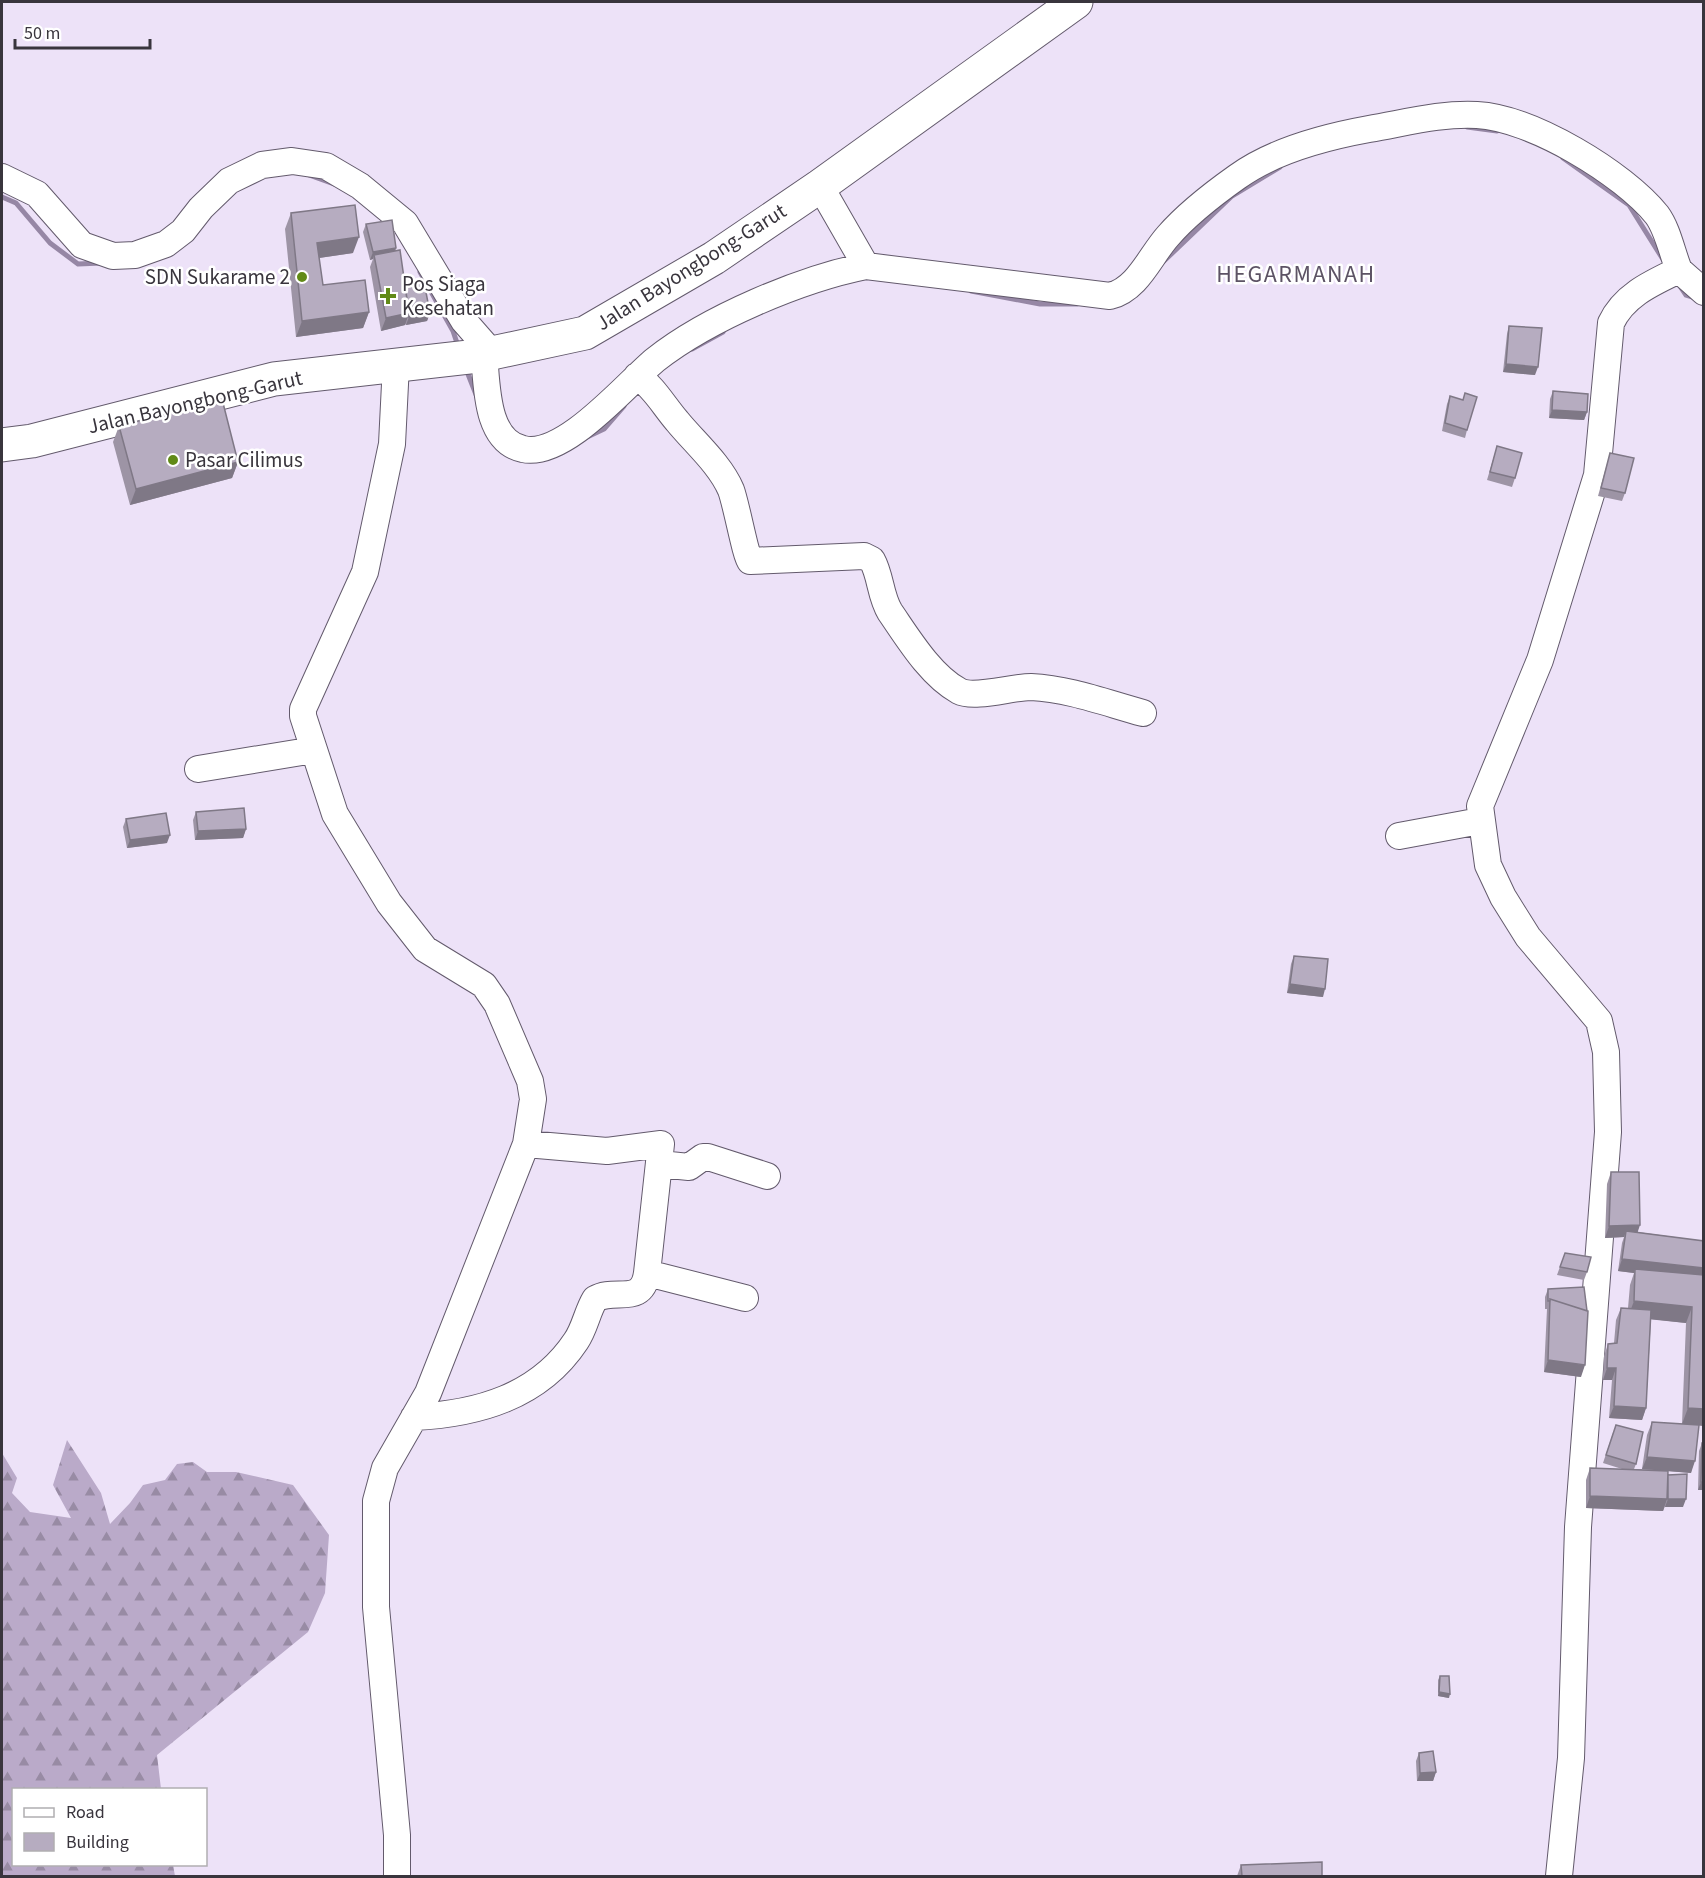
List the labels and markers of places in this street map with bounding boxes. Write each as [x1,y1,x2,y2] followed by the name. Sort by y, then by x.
[145,262,290,292] place label: SDN Sukarame 2
[402,269,494,323] place label: Pos Siaga Kesehatan
[295,270,309,284] marker: SDN Sukarame 2
[379,287,397,305] marker: Pos Siaga Kesehatan
[185,445,303,475] place label: Pasar Cilimus
[166,453,180,467] marker: Pasar Cilimus

